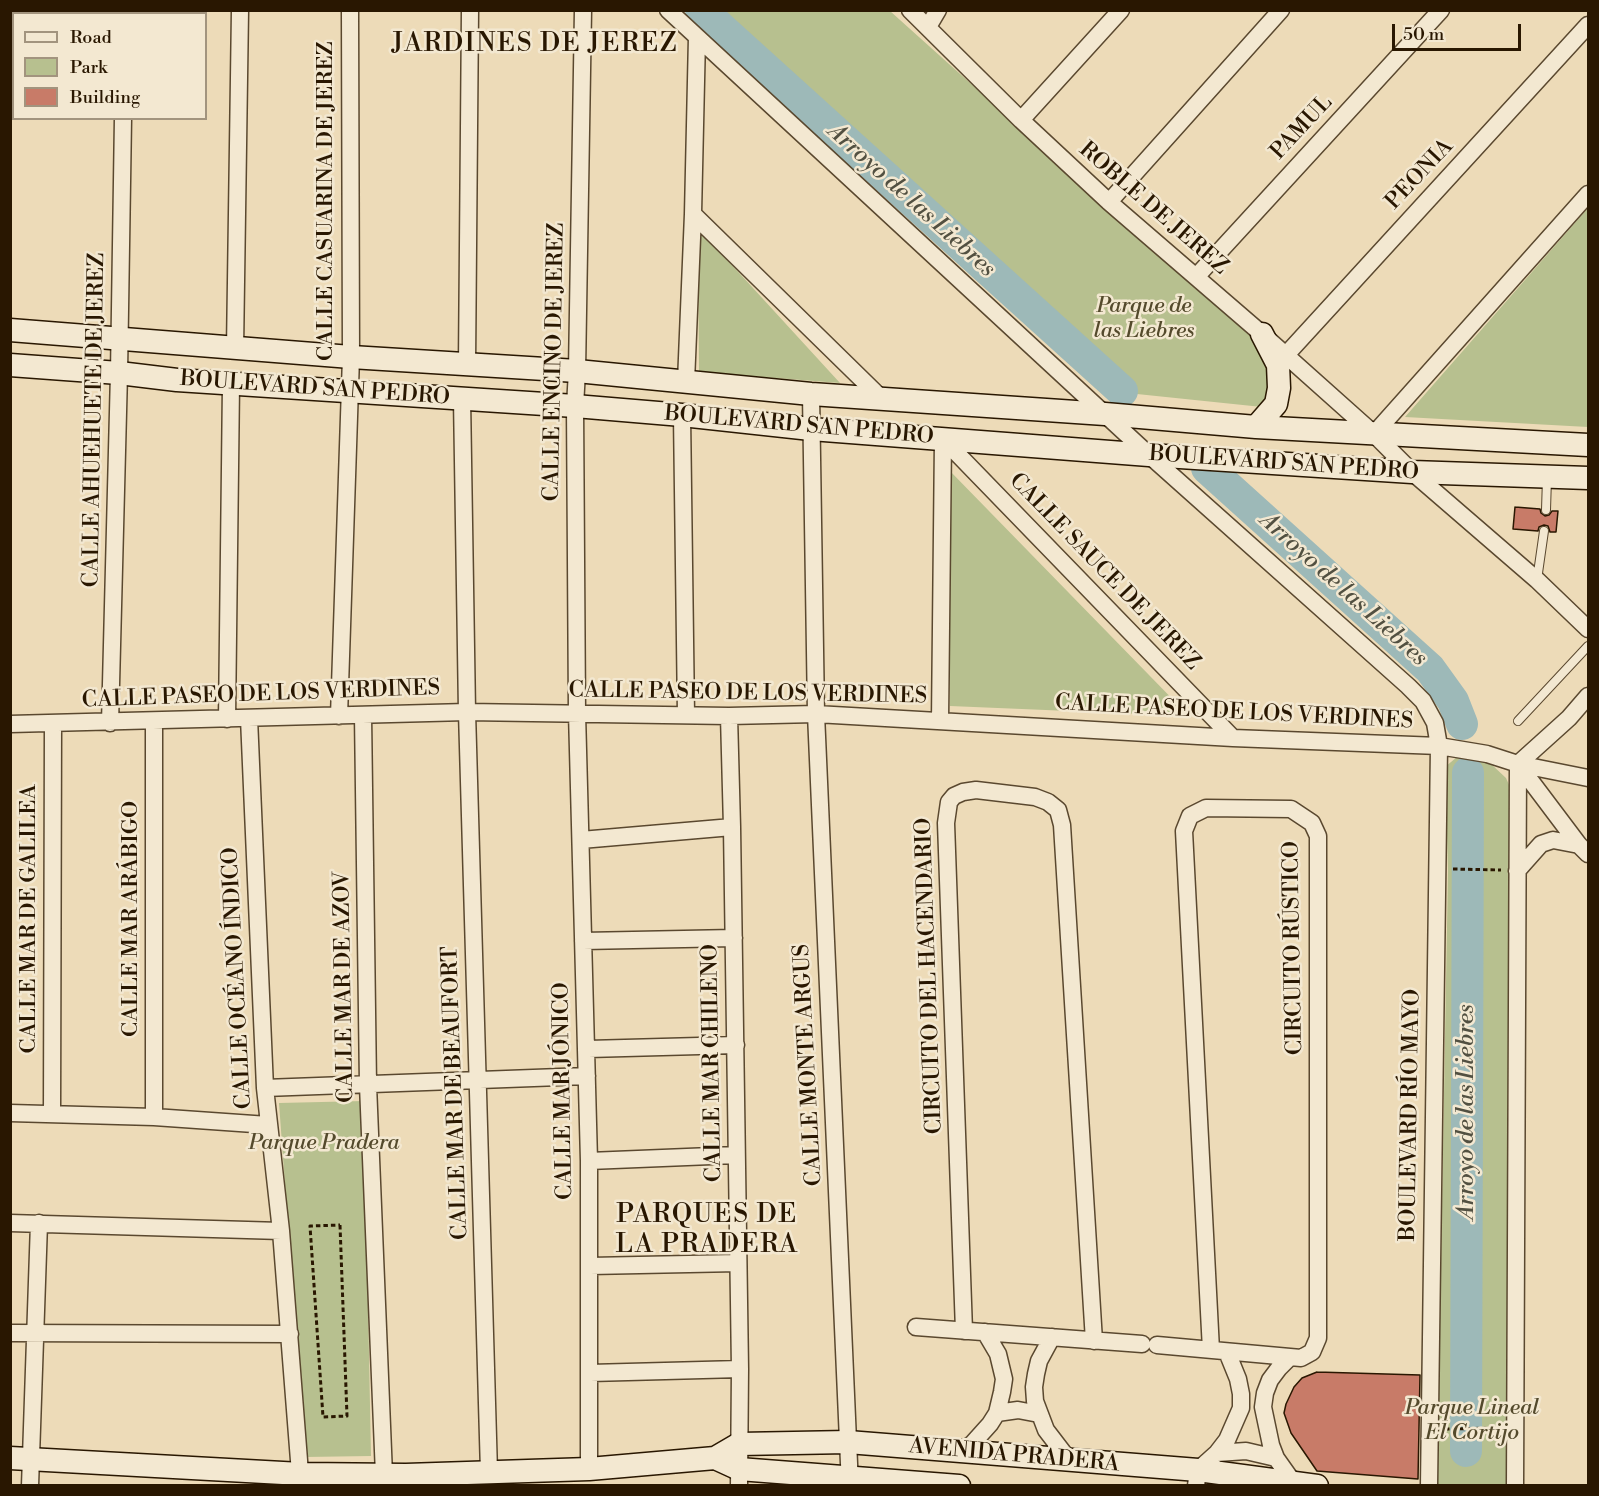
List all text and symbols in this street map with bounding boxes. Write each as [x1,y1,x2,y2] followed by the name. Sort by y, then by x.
[12,12,207,120] legend
[1395,12,1524,50] scale bar
[1403,23,1444,46] text: 50 m
[70,26,112,49] text: Road
[392,29,678,61] district label: JARDINES DE JEREZ
[314,41,340,361] street label: CALLE CASUARINA DE JEREZ
[70,56,107,79] text: Park
[70,86,140,109] text: Building
[1266,90,1338,166] street label: PAMUL
[821,118,1001,284] water label: Arroyo de las Liebres
[1381,134,1459,216] street label: PEONIA
[1073,137,1233,281] street label: ROBLE DE JEREZ
[539,222,571,502] street label: CALLE ENCINO DE JEREZ
[79,252,111,588] street label: CALLE AHUEHUETE DE JEREZ
[1093,294,1195,346] park label: Parque de las Liebres
[179,366,451,412] street label: BOULEVARD SAN PEDRO
[663,401,935,451] street label: BOULEVARD SAN PEDRO
[1148,441,1420,487] street label: BOULEVARD SAN PEDRO
[1003,468,1205,676] street label: CALLE SAUCE DE JEREZ
[1253,507,1433,673] water label: Arroyo de las Liebres
[81,676,441,714] street label: CALLE PASEO DE LOS VERDINES
[568,678,928,710] street label: CALLE PASEO DE LOS VERDINES
[1054,690,1414,736] street label: CALLE PASEO DE LOS VERDINES
[17,785,43,1053] street label: CALLE MAR DE GALILEA
[119,801,145,1037] street label: CALLE MAR ARÁBIGO
[911,817,949,1135] street label: CIRCUITO DEL HACENDARIO
[1279,841,1309,1055] street label: CIRCUITO RÚSTICO
[218,846,258,1110] street label: CALLE OCÉANO ÍNDICO
[330,871,360,1103] street label: CALLE MAR DE AZOV
[789,943,829,1187] street label: CALLE MONTE ARGUS
[698,944,728,1182] street label: CALLE MAR CHILENO
[438,946,474,1240] street label: CALLE MAR DE BEAUFORT
[549,982,579,1200] street label: CALLE MAR JÓNICO
[1396,989,1426,1241] street label: BOULEVARD RÍO MAYO
[1453,1004,1481,1220] water label: Arroyo de las Liebres
[248,1131,400,1157] park label: Parque Pradera
[615,1200,799,1262] district label: PARQUES DE LA PRADERA
[1405,1396,1539,1448] park label: Parque Lineal El Cortijo
[908,1434,1120,1478] street label: AVENIDA PRADERA

